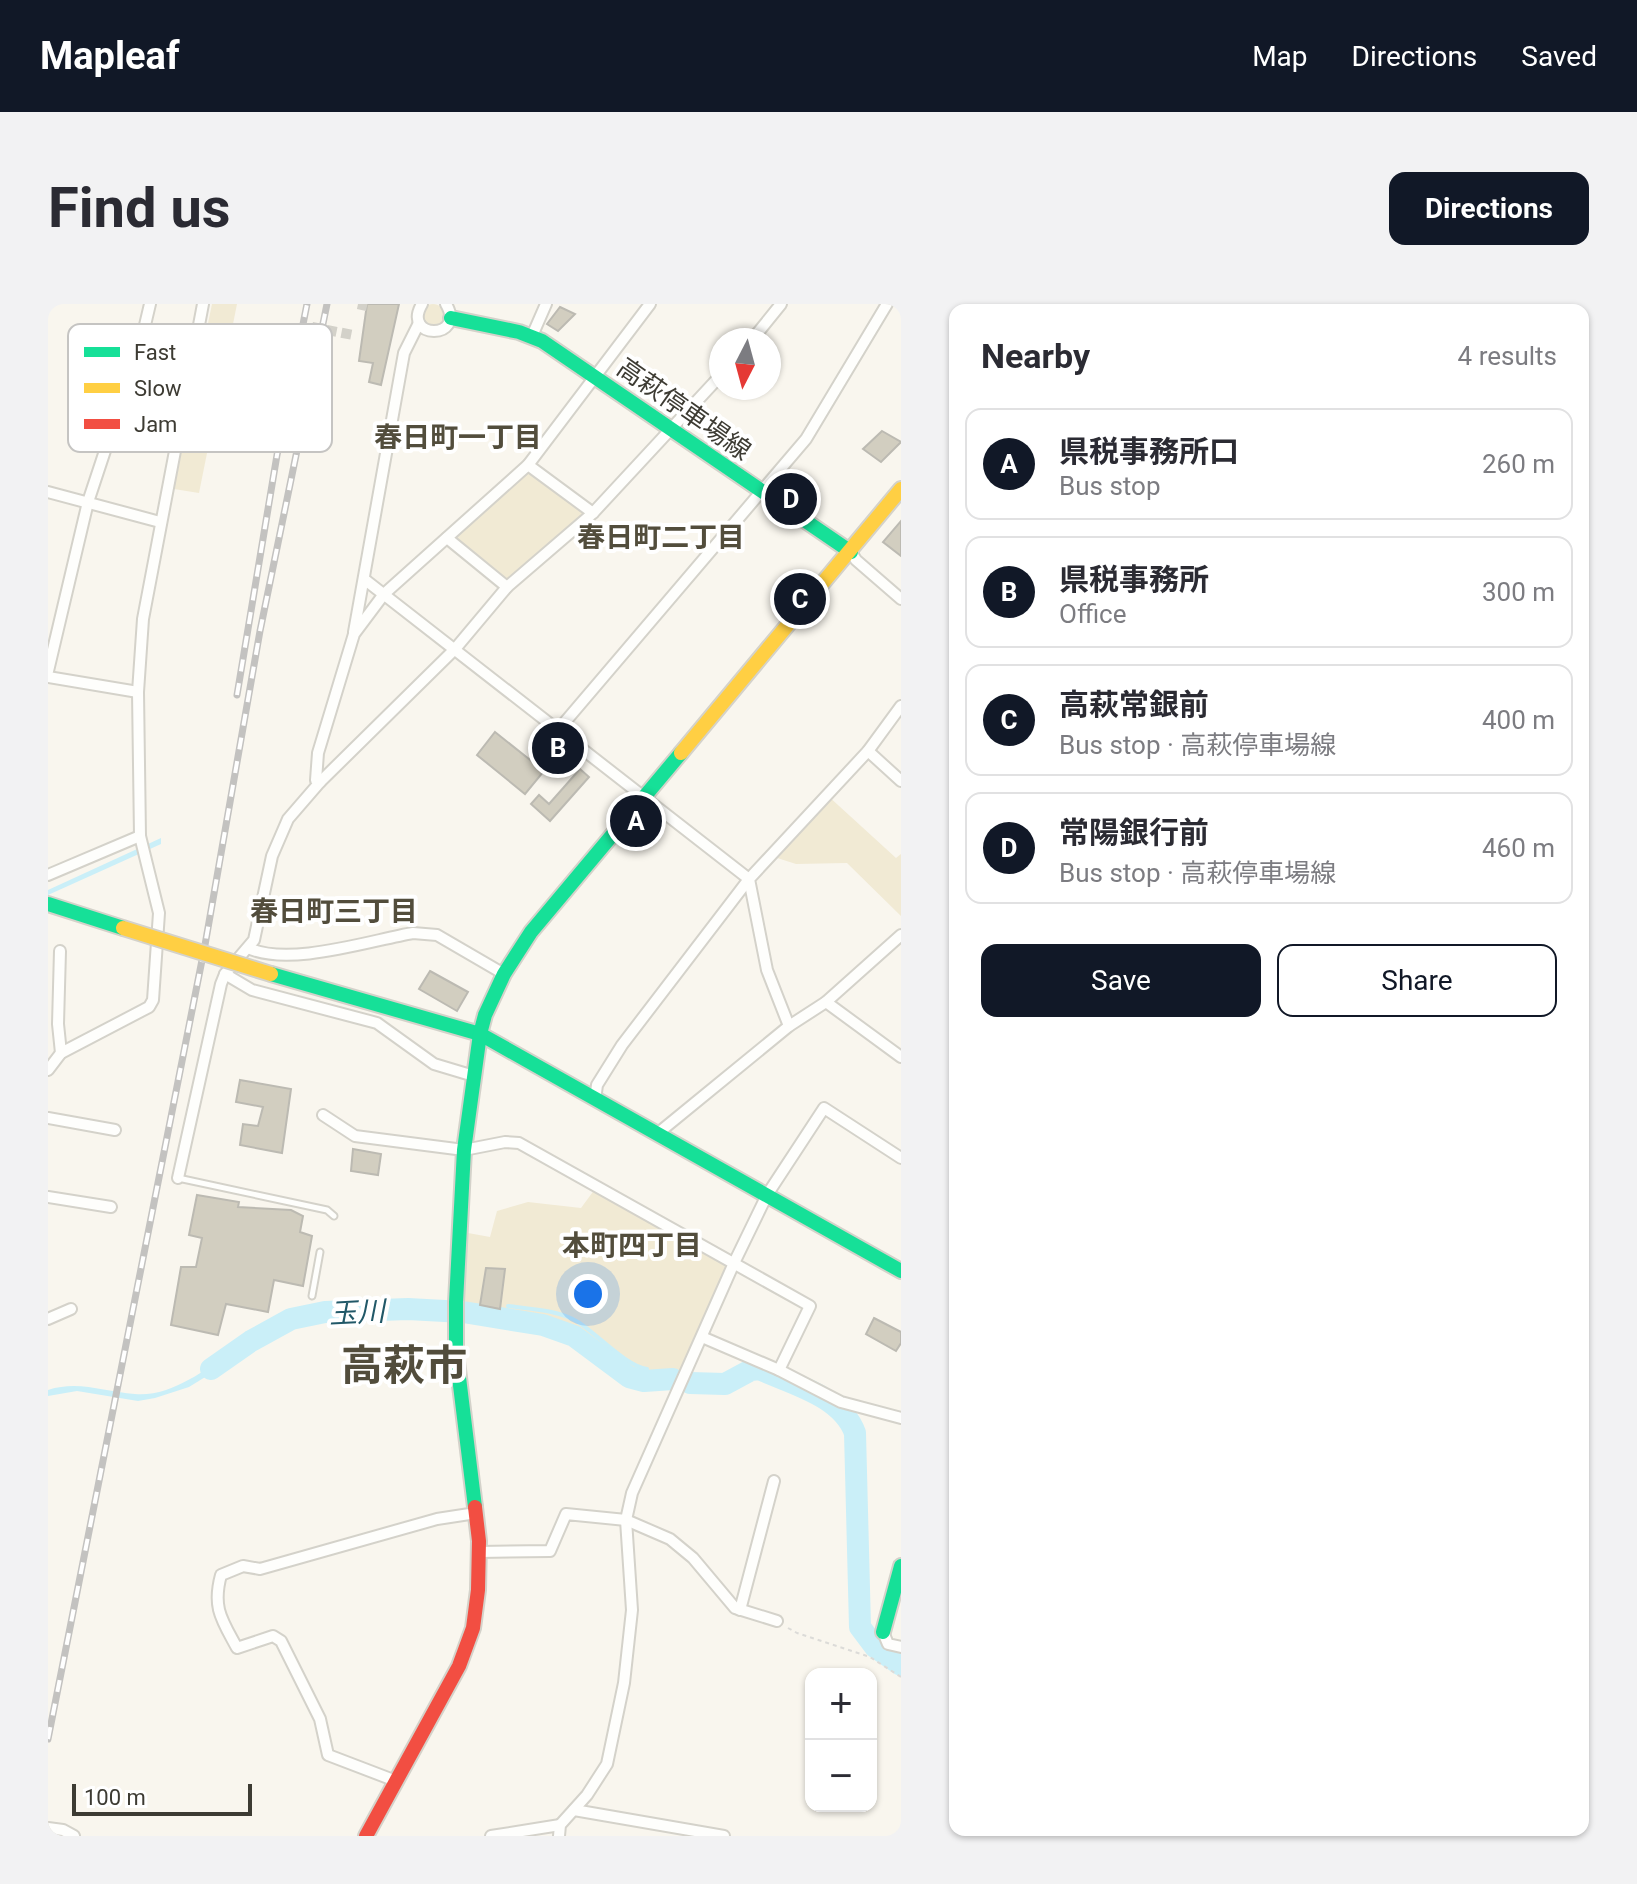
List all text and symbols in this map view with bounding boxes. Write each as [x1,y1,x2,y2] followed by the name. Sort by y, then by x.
[40,34,180,78] text: Mapleaf
[1252,40,1308,73] text: Map
[1352,40,1477,73] text: Directions
[1521,40,1597,73] text: Saved
[1389,172,1589,245] button: Directions
[48,175,231,241] text: Find us
[68,324,332,452] legend
[709,328,781,400] north arrow
[981,336,1090,376] text: Nearby
[134,340,176,365] text: Fast
[1458,341,1557,371] text: 4 results
[611,352,757,466] street label: 高萩停車場線
[134,376,182,401] text: Slow
[134,412,177,437] text: Jam
[374,421,542,454] district label: 春日町一丁目
[1059,434,1239,469] text: 県税事務所口
[1000,449,1018,479] text: A
[1482,449,1555,479] text: 260 m
[765,469,817,529] pin: D
[1059,471,1161,501] text: Bus stop
[577,521,745,554] district label: 春日町二丁目
[1059,562,1209,597] text: 県税事務所
[774,569,826,629] pin: C
[1001,577,1017,607] text: B
[1482,577,1555,607] text: 300 m
[1059,599,1126,629] text: Office
[1059,687,1209,722] text: 高萩常銀前
[1000,705,1018,735] text: C
[1482,705,1555,735] text: 400 m
[532,718,584,778] pin: B
[1059,730,1336,760] text: Bus stop · 高萩停車場線
[610,791,662,851] pin: A
[1059,815,1209,850] text: 常陽銀行前
[1001,833,1017,863] text: D
[1482,833,1555,863] text: 460 m
[1059,858,1336,888] text: Bus stop · 高萩停車場線
[250,895,418,928] district label: 春日町三丁目
[981,944,1261,1017] button: Save
[1277,944,1557,1017] button: Share
[562,1229,702,1262] district label: 本町四丁目
[568,1274,608,1314] your location
[328,1294,389,1330] water label: 玉川
[341,1341,467,1390] district label: 高萩市
[805,1668,877,1812] map controls
[805,1668,877,1740] button: +
[805,1740,877,1812] button: −
[72,1780,252,1816] scale bar
[84,1785,146,1810] text: 100 m

